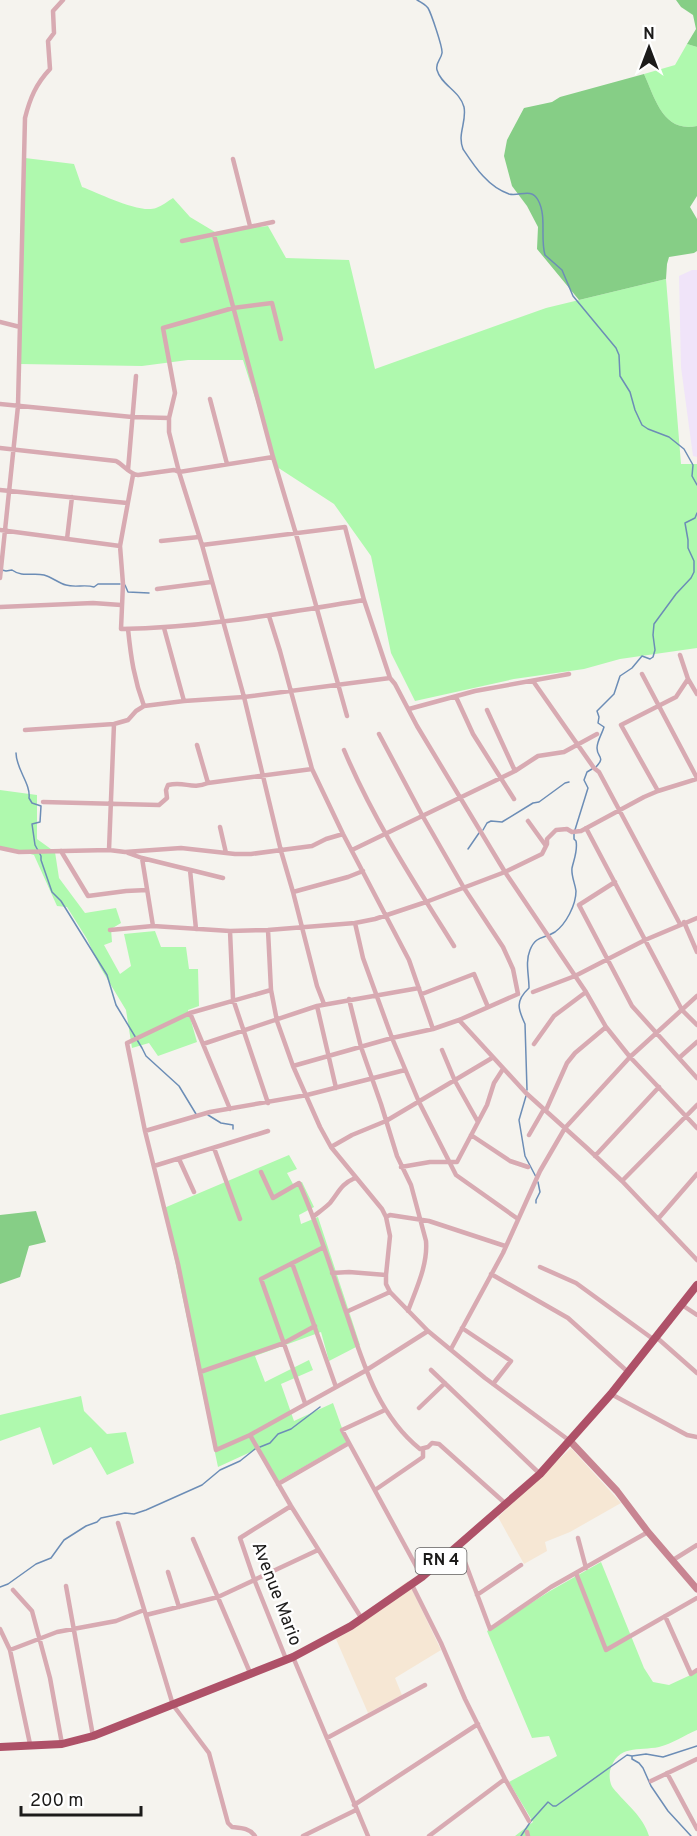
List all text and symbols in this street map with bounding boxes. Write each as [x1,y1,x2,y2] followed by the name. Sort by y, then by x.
[619,18,679,78] north arrow
[643,25,655,45] text: N
[246,1539,306,1649] street label: Avenue Mario
[416,1548,466,1574] road number: RN 4
[21,1779,141,1817] scale bar
[30,1790,83,1813] text: 200 m

